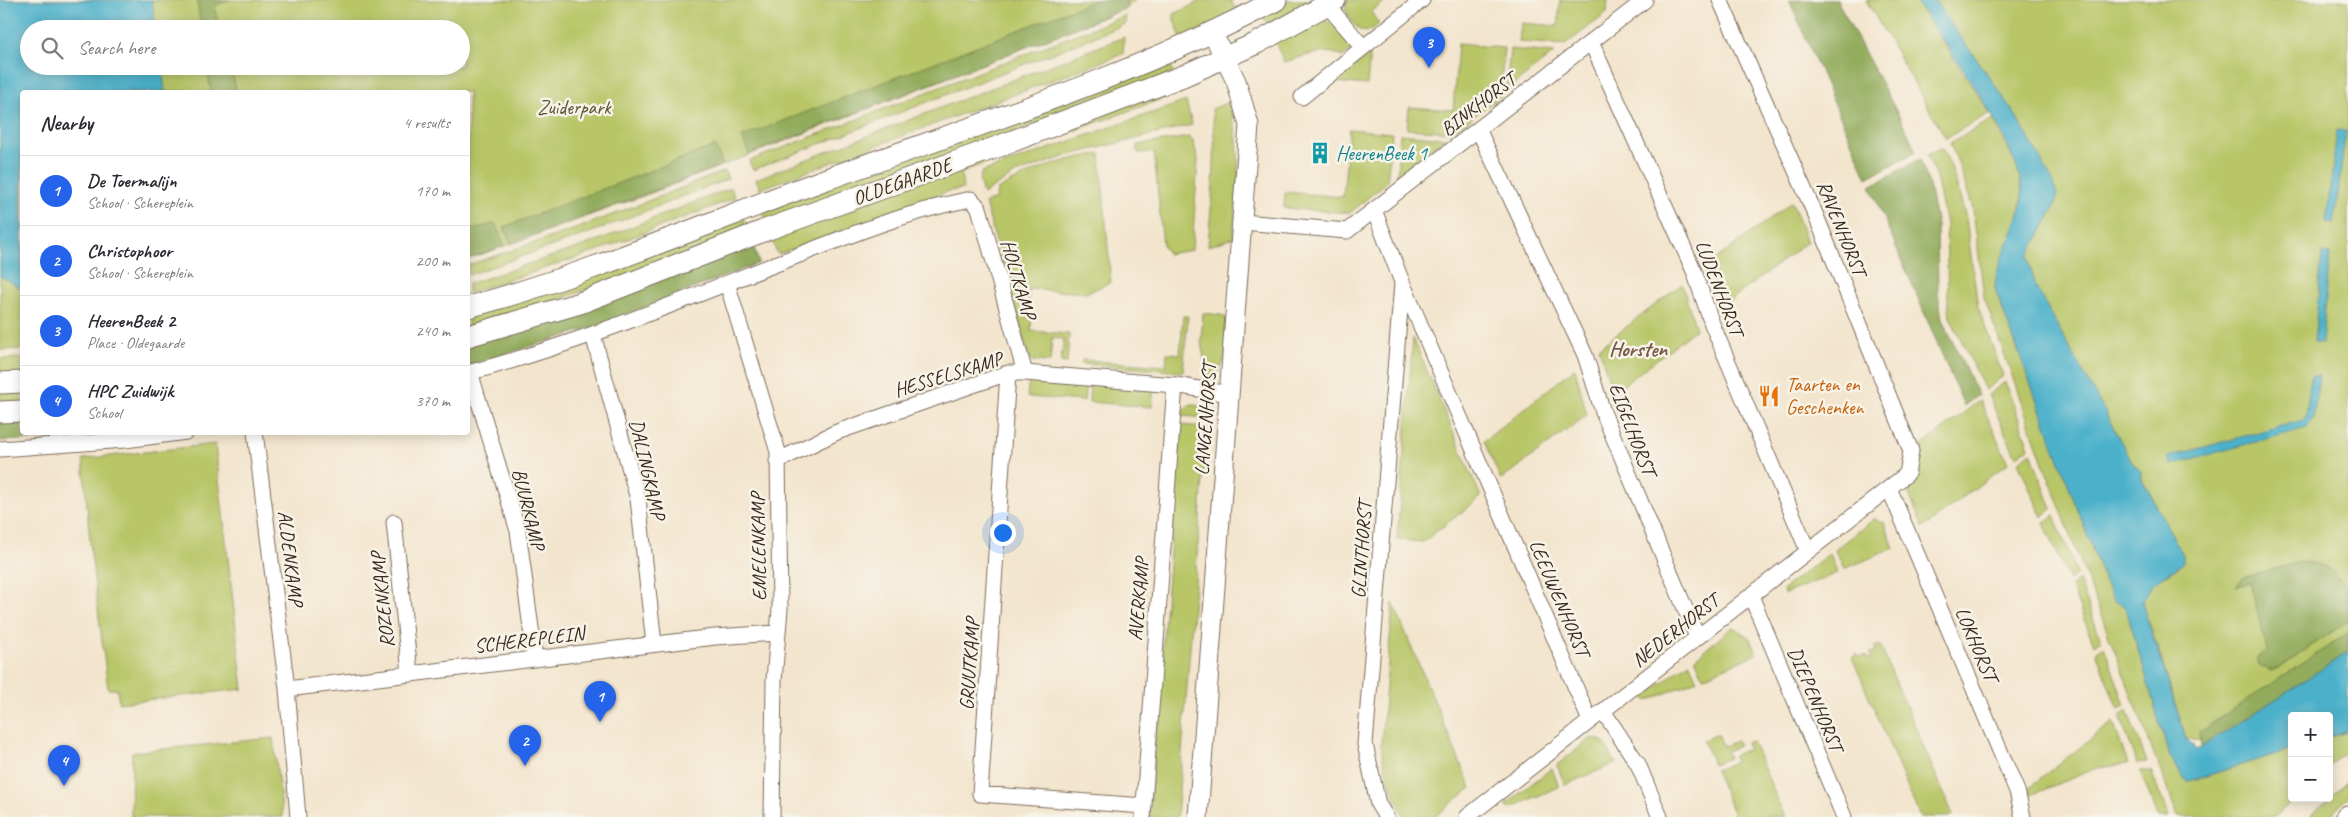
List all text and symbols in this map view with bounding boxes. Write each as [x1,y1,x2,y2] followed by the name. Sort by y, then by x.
[20,20,470,75] search box
[1413,27,1445,68] pin: 3
[38,34,66,62] icon: search
[78,36,155,60] text: Search here
[1435,65,1524,142] street label: BINKHORST
[537,95,612,120] park label: Zuiderpark
[40,110,93,136] text: Nearby
[403,113,450,133] text: 4 results
[1307,140,1333,166] building icon: HeerenBeek 1
[1336,141,1428,166] place label: HeerenBeek 1
[849,151,958,211] street label: OLDEGAARDE
[87,169,177,193] text: De Toermalijn
[1811,177,1873,283] street label: RAVENHORST
[52,181,60,201] text: 1
[416,181,450,201] text: 170 m
[87,193,193,213] text: School · Schereplein
[995,237,1042,324] street label: HOLTKAMP
[1690,237,1751,343] street label: LUDENHORST
[87,239,172,263] text: Christophoor
[52,251,60,271] text: 2
[416,251,450,271] text: 200 m
[87,263,193,283] text: School · Schereplein
[87,309,175,333] text: HeerenBeek 2
[52,321,60,341] text: 3
[416,321,450,341] text: 240 m
[87,333,184,353] text: Place · Oldegaarde
[1609,336,1668,362] district label: Horsten
[891,345,1008,403] street label: HESSELSKAMP
[1189,357,1222,476] street label: LANGENHORST
[1786,372,1864,420] place label: Taarten en Geschenken
[87,379,173,403] text: HPC Zuidwijk
[1604,380,1663,483] street label: EIGELHORST
[1756,383,1782,409] restaurant icon: Taarten en Geschenken
[52,391,60,411] text: 4
[416,391,450,411] text: 370 m
[87,403,121,423] text: School
[624,417,672,524] street label: DALINGKAMP
[506,466,551,555] street label: BUURKAMP
[745,490,772,601] street label: EMELENKAMP
[1346,496,1378,599] street label: GLINTHORST
[272,509,309,610] street label: ALDENKAMP
[990,520,1016,546] your location
[1524,536,1597,664] street label: LEEUWENHORST
[365,548,400,649] street label: ROZENKAMP
[1122,554,1155,641] street label: AVERKAMP
[1626,586,1727,672] street label: NEDERHORST
[1950,603,2005,689] street label: LOKHORST
[954,615,985,711] street label: GRUUTKAMP
[473,620,588,659] street label: SCHEREPLEIN
[1782,643,1850,759] street label: DIEPENHORST
[584,681,616,722] pin: 1
[2288,712,2333,802] map controls
[2288,712,2333,757] button: +
[509,725,541,766] pin: 2
[48,745,80,786] pin: 4
[2288,757,2333,802] button: −

